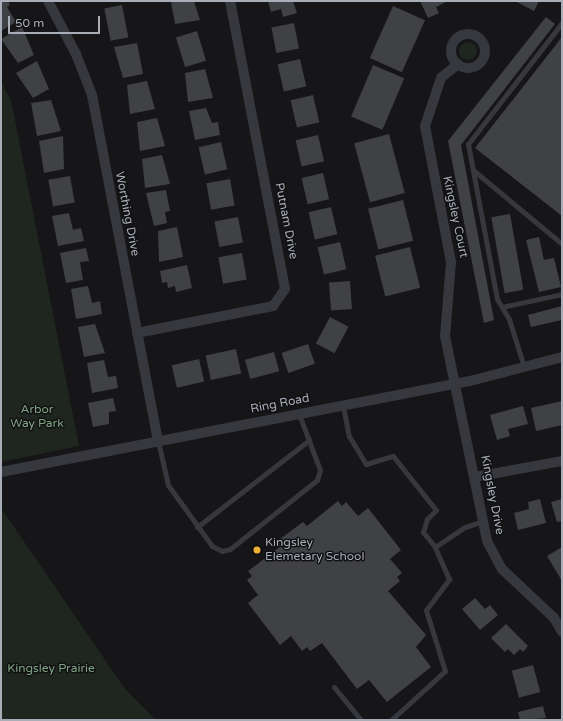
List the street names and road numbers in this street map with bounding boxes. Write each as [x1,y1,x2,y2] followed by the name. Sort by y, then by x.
[112,170,142,258] street label: Worthing Drive
[439,175,471,259] street label: Kingsley Court
[272,182,300,260] street label: Putnam Drive
[249,391,311,417] street label: Ring Road
[477,454,507,536] street label: Kingsley Drive

